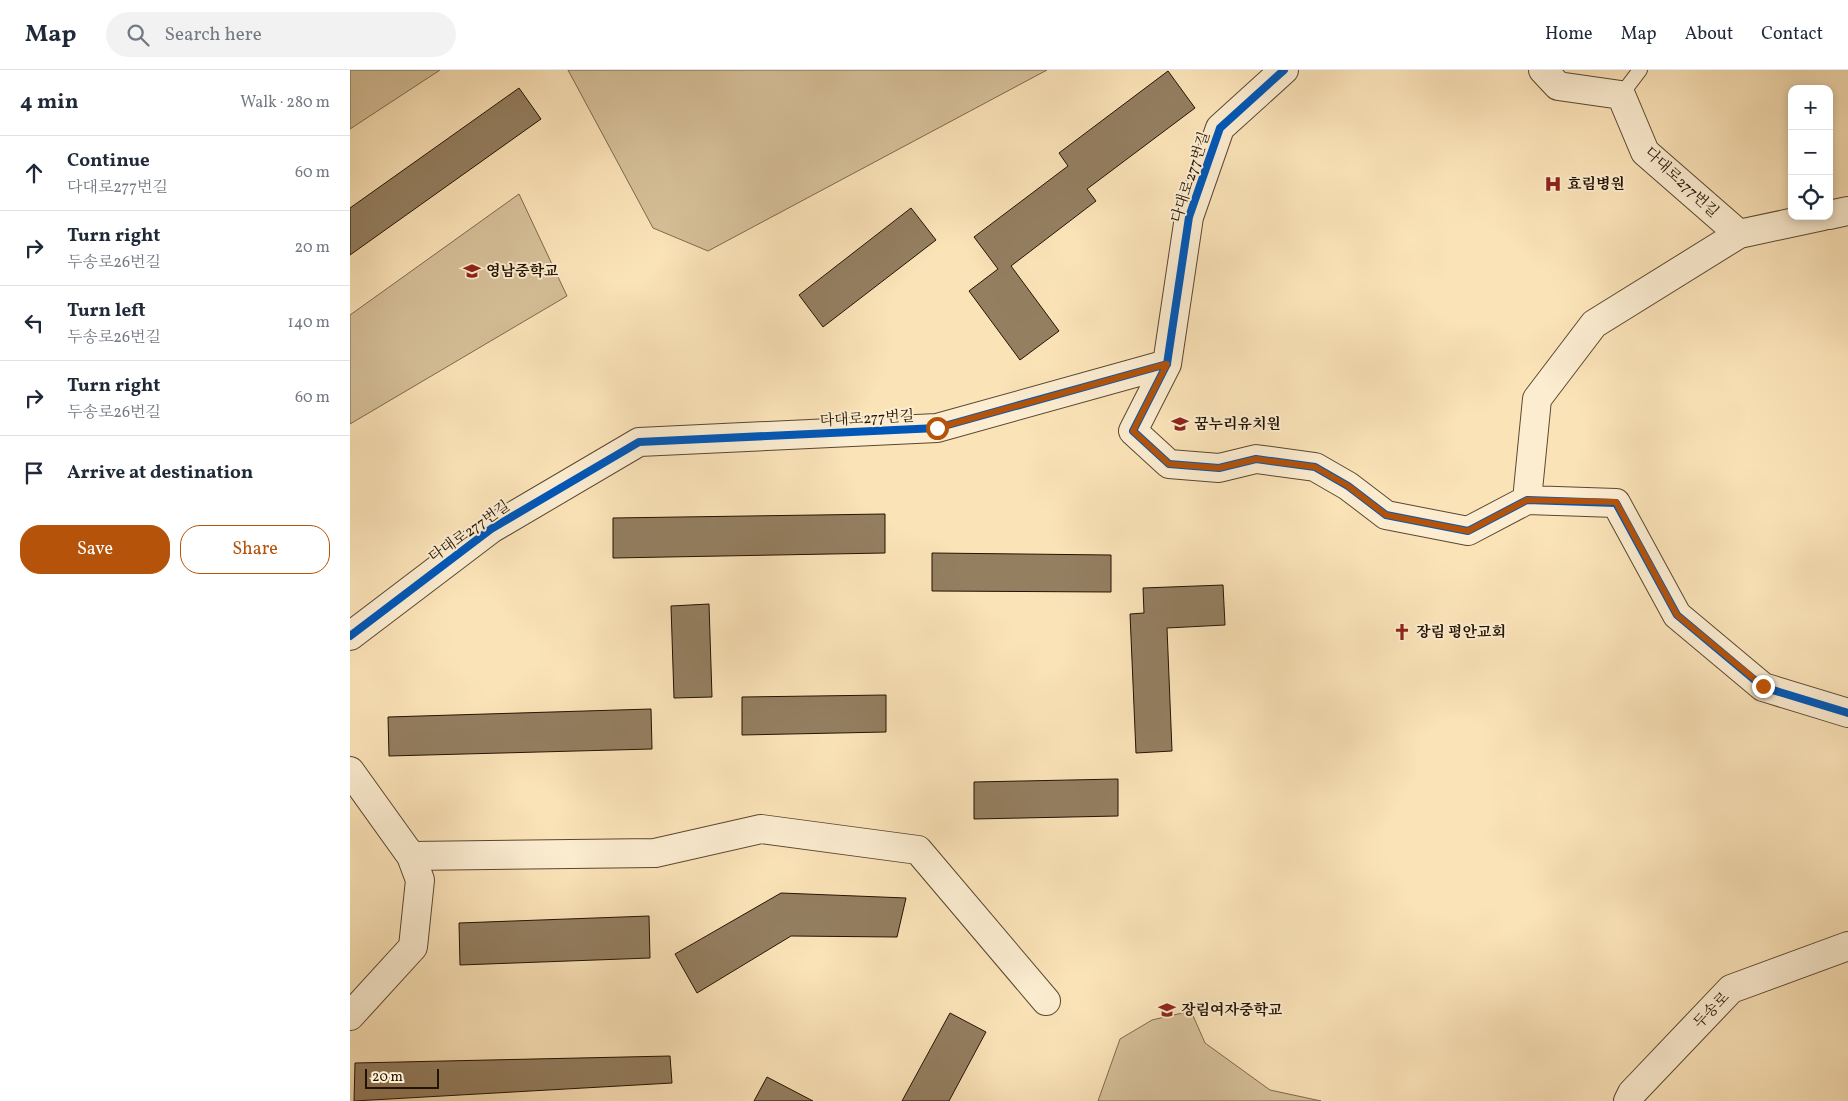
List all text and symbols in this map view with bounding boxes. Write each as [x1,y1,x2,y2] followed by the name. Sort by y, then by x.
[106,12,456,57] search box
[25,18,76,52] text: Map
[124,21,152,49] icon: search
[164,22,262,48] text: Search here
[1545,22,1593,47] text: Home
[1621,22,1657,47] text: Map
[1685,22,1733,47] text: About
[1761,22,1823,47] text: Contact
[1788,85,1833,220] map controls
[1788,85,1833,130] button: +
[20,88,79,117] text: 4 min
[240,92,330,114] text: Walk · 280 m
[1167,129,1216,226] street label: 다대로277번길
[1788,130,1833,175] button: −
[1639,143,1723,223] street label: 다대로277번길
[67,148,150,174] text: Continue
[20,159,48,187] icon: ahead
[295,162,330,184] text: 60 m
[1543,174,1563,194] hospital icon: 효림병원
[1567,175,1625,196] place label: 효림병원
[1788,175,1833,220] button: locate
[67,177,168,199] text: 다대로277번길
[67,223,160,249] text: Turn right
[20,234,48,262] icon: right
[295,237,330,259] text: 20 m
[67,252,161,274] text: 두송로26번길
[462,261,482,281] school or university icon: 영남중학교
[486,262,559,283] place label: 영남중학교
[67,298,146,324] text: Turn left
[20,309,48,337] icon: left
[288,312,330,334] text: 140 m
[67,327,161,349] text: 두송로26번길
[67,373,160,399] text: Turn right
[20,384,48,412] icon: right
[295,387,330,409] text: 60 m
[67,402,161,424] text: 두송로26번길
[819,407,915,432] street label: 다대로277번길
[1170,414,1190,434] school or university icon: 꿈누리유치원
[1194,415,1281,436] place label: 꿈누리유치원
[926,417,949,440] route start
[20,459,48,487] icon: arrive
[67,460,253,486] text: Arrive at destination
[425,496,515,568] street label: 다대로277번길
[20,525,170,574] button: Save
[180,525,330,574] button: Share
[1392,622,1412,642] church icon: 장림 평안교회
[1416,623,1506,644] place label: 장림 평안교회
[1752,675,1775,698] route end
[1689,988,1735,1034] street label: 두송로
[1157,1000,1177,1020] school or university icon: 장림여자중학교
[1181,1001,1283,1022] place label: 장림여자중학교
[365,1066,439,1089] scale bar
[372,1068,403,1087] text: 20 m

